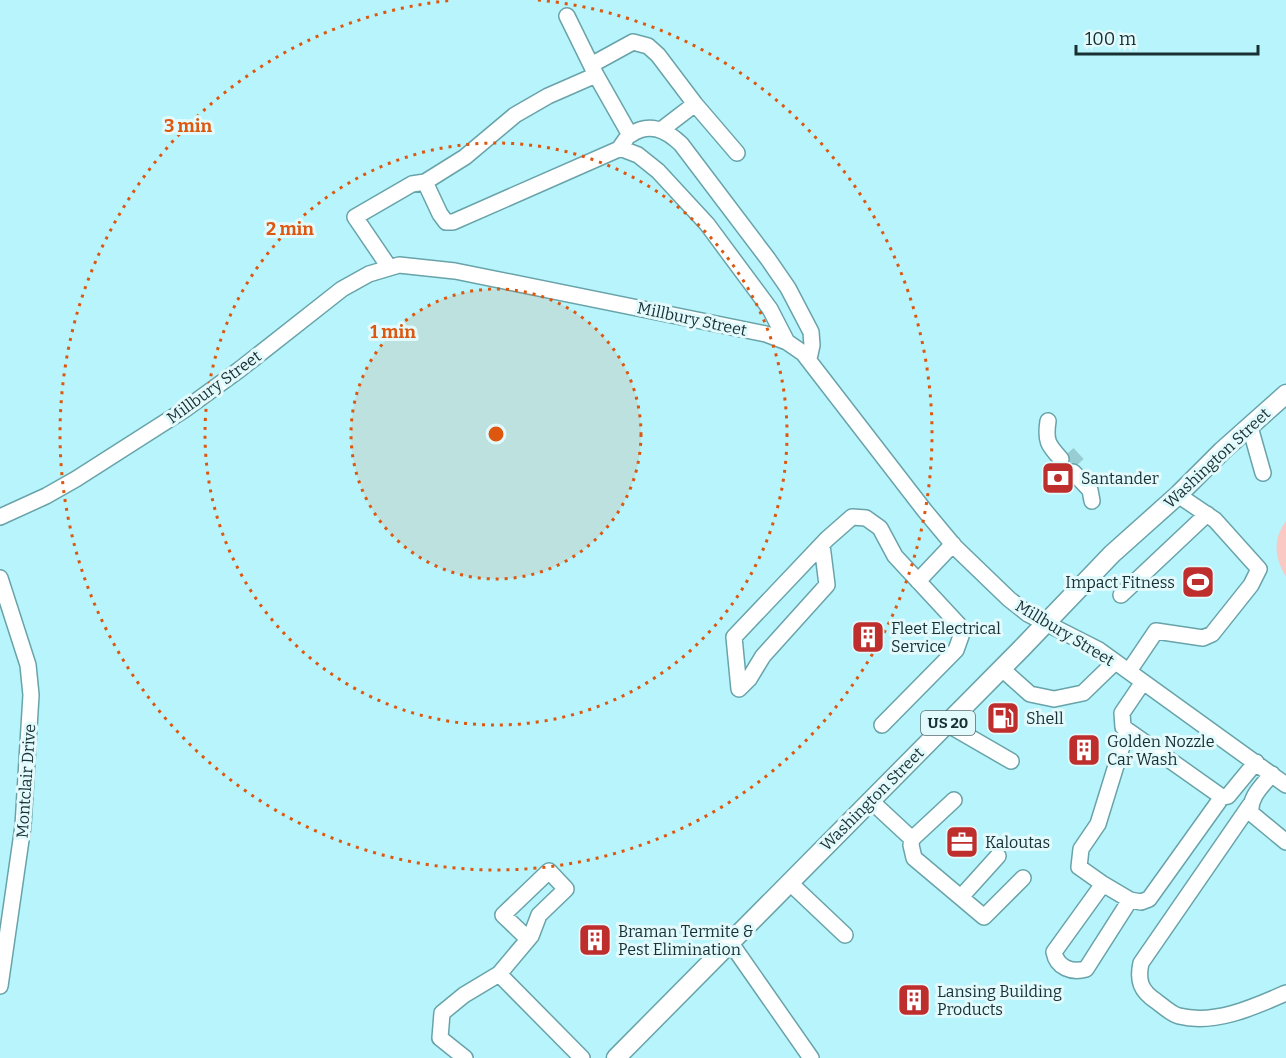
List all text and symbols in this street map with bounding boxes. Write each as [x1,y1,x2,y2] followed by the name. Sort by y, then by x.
[1076,18,1258,56] scale bar
[1085,28,1136,50] text: 100 m
[164,115,212,137] text: 3 min
[266,218,314,240] text: 2 min
[635,298,749,340] street label: Millbury Street
[370,321,416,343] text: 1 min
[163,346,265,427] street label: Millbury Street
[1160,404,1274,512] street label: Washington Street
[486,424,506,444] centre of rings
[1040,460,1076,496] bank icon: Santander
[1081,469,1159,488] place label: Santander
[1180,564,1216,600] sports icon: Impact Fitness
[1065,573,1175,592] place label: Impact Fitness
[1012,596,1118,670] street label: Millbury Street
[850,619,886,655] building icon: Fleet Electrical Service
[891,619,1001,656] place label: Fleet Electrical Service
[985,700,1021,736] fuel station icon: Shell
[1026,709,1064,728] place label: Shell
[921,711,975,735] road number: US 20
[13,723,39,839] street label: Montclair Drive
[1066,732,1102,768] building icon: Golden Nozzle Car Wash
[1107,732,1214,769] place label: Golden Nozzle Car Wash
[816,743,928,855] street label: Washington Street
[944,824,980,860] office icon: Kaloutas
[985,833,1050,852] place label: Kaloutas
[577,922,613,958] building icon: Braman Termite & Pest Elimination
[618,922,753,959] place label: Braman Termite & Pest Elimination
[896,982,932,1018] building icon: Lansing Building Products
[937,982,1062,1019] place label: Lansing Building Products

